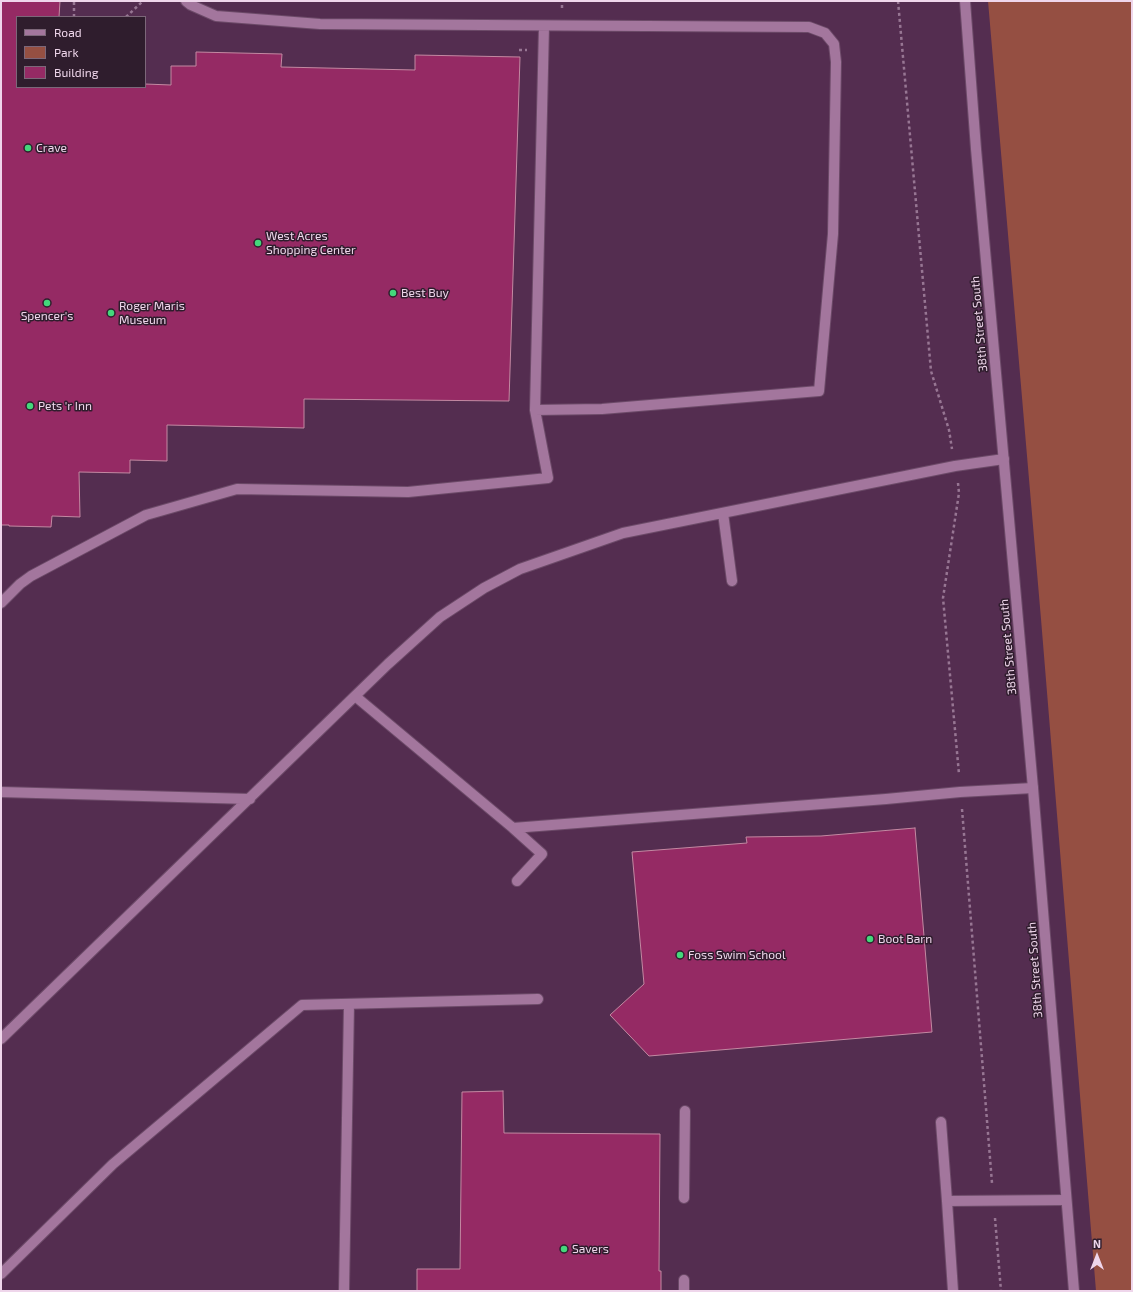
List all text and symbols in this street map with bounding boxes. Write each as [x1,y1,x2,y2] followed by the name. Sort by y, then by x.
[16,16,146,88] legend
[54,25,82,39] text: Road
[54,45,79,59] text: Park
[54,65,98,79] text: Building
[36,141,67,155] place label: Crave
[23,143,33,153] marker: Crave
[266,229,356,257] place label: West Acres Shopping Center
[253,238,263,248] marker: West Acres Shopping Center
[968,275,990,373] street label: 38th Street South
[401,286,449,300] place label: Best Buy
[388,288,398,298] marker: Best Buy
[42,298,52,308] marker: Spencer's
[119,299,185,327] place label: Roger Maris Museum
[106,308,116,318] marker: Roger Maris Museum
[21,309,73,323] place label: Spencer's
[38,399,92,413] place label: Pets 'r Inn
[25,401,35,411] marker: Pets 'r Inn
[997,598,1019,696] street label: 38th Street South
[1024,922,1046,1018] street label: 38th Street South
[878,932,932,946] place label: Boot Barn
[865,934,875,944] marker: Boot Barn
[688,948,785,962] place label: Foss Swim School
[675,950,685,960] marker: Foss Swim School
[1077,1236,1117,1276] north arrow
[1093,1237,1101,1250] text: N
[572,1242,609,1256] place label: Savers
[559,1244,569,1254] marker: Savers

